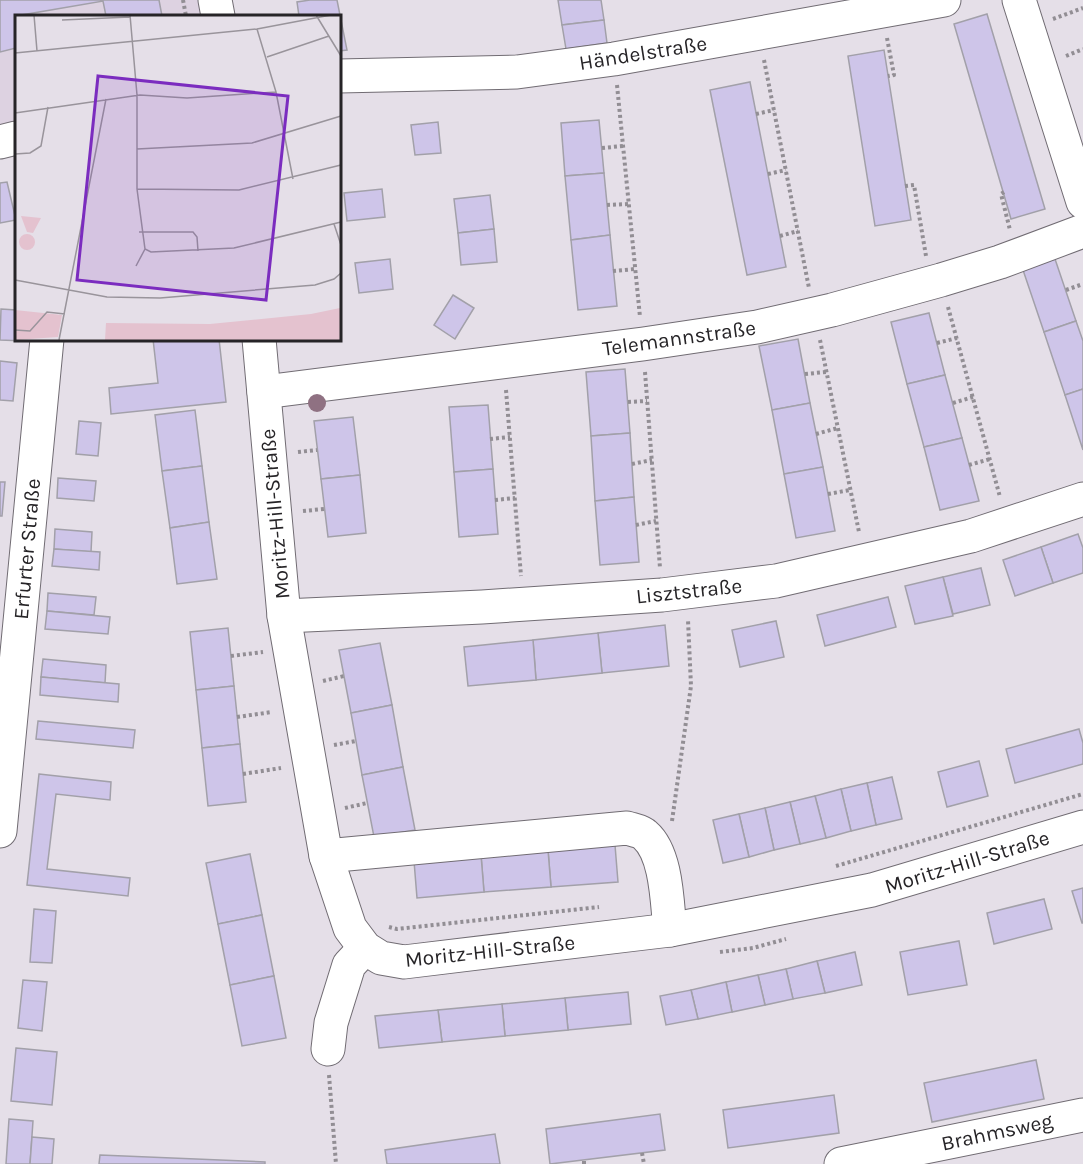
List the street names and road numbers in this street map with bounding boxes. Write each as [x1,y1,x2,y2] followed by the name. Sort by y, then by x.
[577,31,709,75] street label: Händelstraße
[601,315,757,361] street label: Telemannstraße
[256,428,294,600] street label: Moritz-Hill-Straße
[9,477,45,621] street label: Erfurter Straße
[635,573,743,609] street label: Lisztstraße
[882,826,1052,898] street label: Moritz-Hill-Straße
[404,930,576,972] street label: Moritz-Hill-Straße
[939,1108,1055,1156] street label: Brahmsweg

